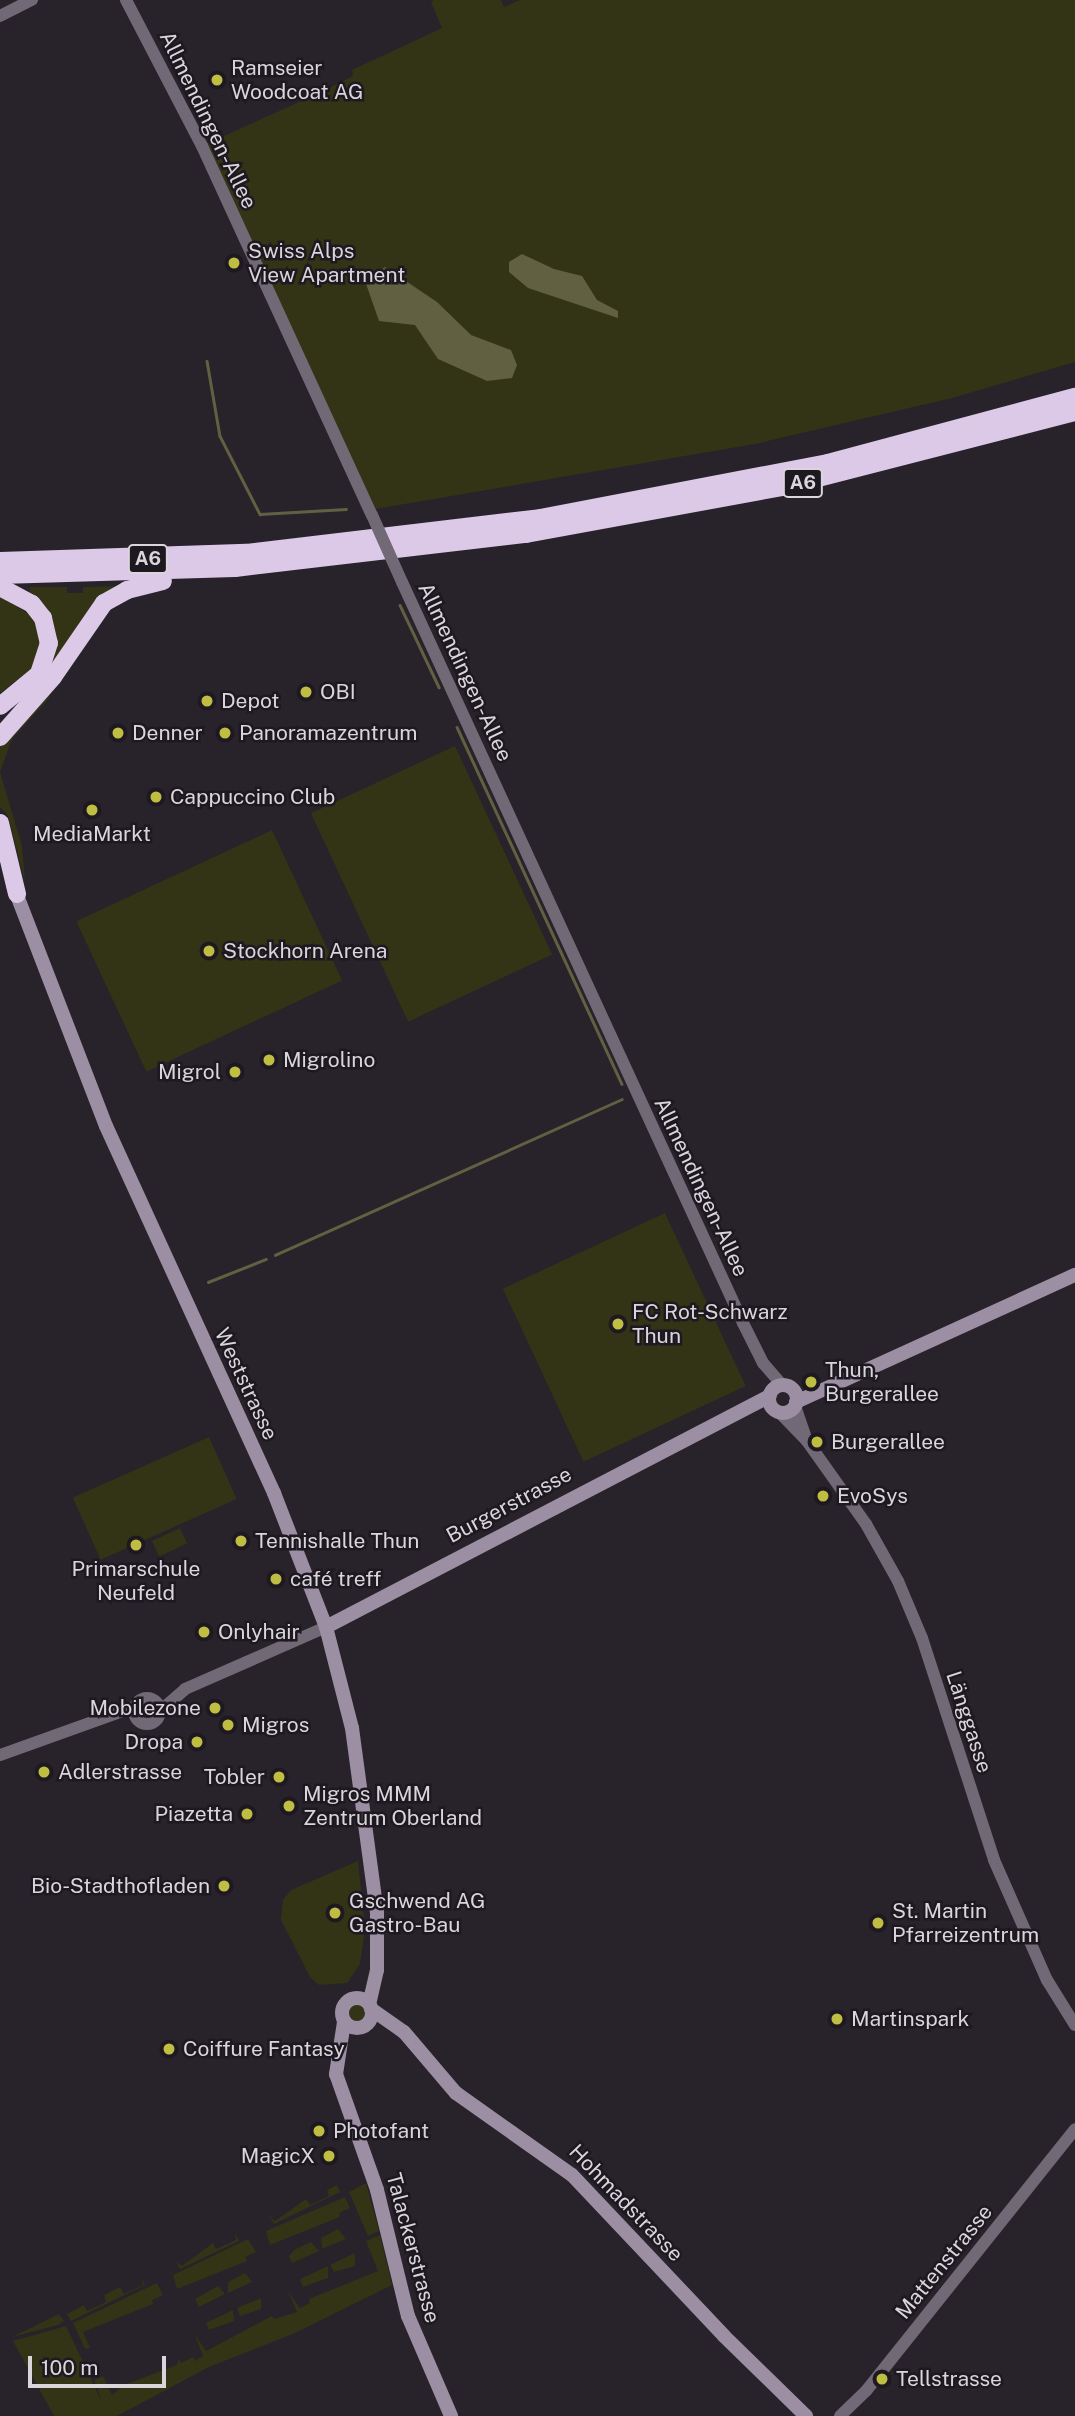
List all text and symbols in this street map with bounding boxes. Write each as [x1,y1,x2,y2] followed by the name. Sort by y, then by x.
[154,27,262,213] street label: Allmendingen-Allee
[231,55,363,105] place label: Ramseier Woodcoat AG
[209,72,225,88] marker: Ramseier Woodcoat AG
[248,238,405,288] place label: Swiss Alps View Apartment
[226,255,242,271] marker: Swiss Alps View Apartment
[782,468,824,498] road number: A6
[127,544,169,574] road number: A6
[413,579,517,765] street label: Allmendingen-Allee
[320,679,356,705] place label: OBI
[298,684,314,700] marker: OBI
[221,688,280,714] place label: Depot
[199,693,215,709] marker: Depot
[132,720,203,746] place label: Denner
[239,720,417,746] place label: Panoramazentrum
[110,725,126,741] marker: Denner
[217,725,233,741] marker: Panoramazentrum
[170,784,335,810] place label: Cappuccino Club
[148,789,164,805] marker: Cappuccino Club
[84,802,100,818] marker: MediaMarkt
[33,821,151,847] place label: MediaMarkt
[223,938,387,964] place label: Stockhorn Arena
[201,943,217,959] marker: Stockhorn Arena
[283,1047,375,1073] place label: Migrolino
[261,1052,277,1068] marker: Migrolino
[158,1059,221,1085] place label: Migrol
[227,1064,243,1080] marker: Migrol
[649,1094,753,1280] street label: Allmendingen-Allee
[632,1299,788,1349] place label: FC Rot-Schwarz Thun
[610,1316,626,1332] marker: FC Rot-Schwarz Thun
[209,1324,283,1444] street label: Weststrasse
[825,1357,939,1407] place label: Thun, Burgerallee
[803,1374,819,1390] marker: Thun, Burgerallee
[831,1429,945,1455] place label: Burgerallee
[809,1434,825,1450] marker: Burgerallee
[442,1461,576,1549] street label: Burgerstrasse
[837,1483,908,1509] place label: EvoSys
[815,1488,831,1504] marker: EvoSys
[255,1528,420,1554] place label: Tennishalle Thun
[233,1533,249,1549] marker: Tennishalle Thun
[128,1537,144,1553] marker: Primarschule Neufeld
[72,1556,200,1606] place label: Primarschule Neufeld
[290,1566,382,1592] place label: café treff
[268,1571,284,1587] marker: café treff
[218,1619,300,1645] place label: Onlyhair
[196,1624,212,1640] marker: Onlyhair
[941,1668,997,1776] street label: Länggasse
[89,1695,201,1721] place label: Mobilezone
[207,1700,223,1716] marker: Mobilezone
[242,1712,309,1738] place label: Migros
[220,1717,236,1733] marker: Migros
[125,1729,183,1755] place label: Dropa
[189,1734,205,1750] marker: Dropa
[58,1759,182,1785] place label: Adlerstrasse
[36,1764,52,1780] marker: Adlerstrasse
[204,1764,265,1790] place label: Tobler
[271,1769,287,1785] marker: Tobler
[303,1781,482,1831] place label: Migros MMM Zentrum Oberland
[281,1798,297,1814] marker: Migros MMM Zentrum Oberland
[155,1801,233,1827] place label: Piazetta
[239,1806,255,1822] marker: Piazetta
[31,1873,210,1899] place label: Bio-Stadthofladen
[216,1878,232,1894] marker: Bio-Stadthofladen
[349,1888,485,1938] place label: Gschwend AG Gastro-Bau
[892,1898,1039,1948] place label: St. Martin Pfarreizentrum
[327,1905,343,1921] marker: Gschwend AG Gastro-Bau
[870,1915,886,1931] marker: St. Martin Pfarreizentrum
[851,2006,969,2032] place label: Martinspark
[829,2011,845,2027] marker: Martinspark
[183,2036,345,2062] place label: Coiffure Fantasy
[161,2041,177,2057] marker: Coiffure Fantasy
[333,2118,429,2144] place label: Photofant
[311,2123,327,2139] marker: Photofant
[564,2139,688,2267] street label: Hohmadstrasse
[241,2143,315,2169] place label: MagicX
[321,2148,337,2164] marker: MagicX
[381,2170,445,2326] street label: Talackerstrasse
[890,2200,998,2324] street label: Mattenstrasse
[32,2342,170,2386] scale bar
[41,2355,98,2380] text: 100 m
[896,2366,1002,2392] place label: Tellstrasse
[874,2371,890,2387] marker: Tellstrasse

